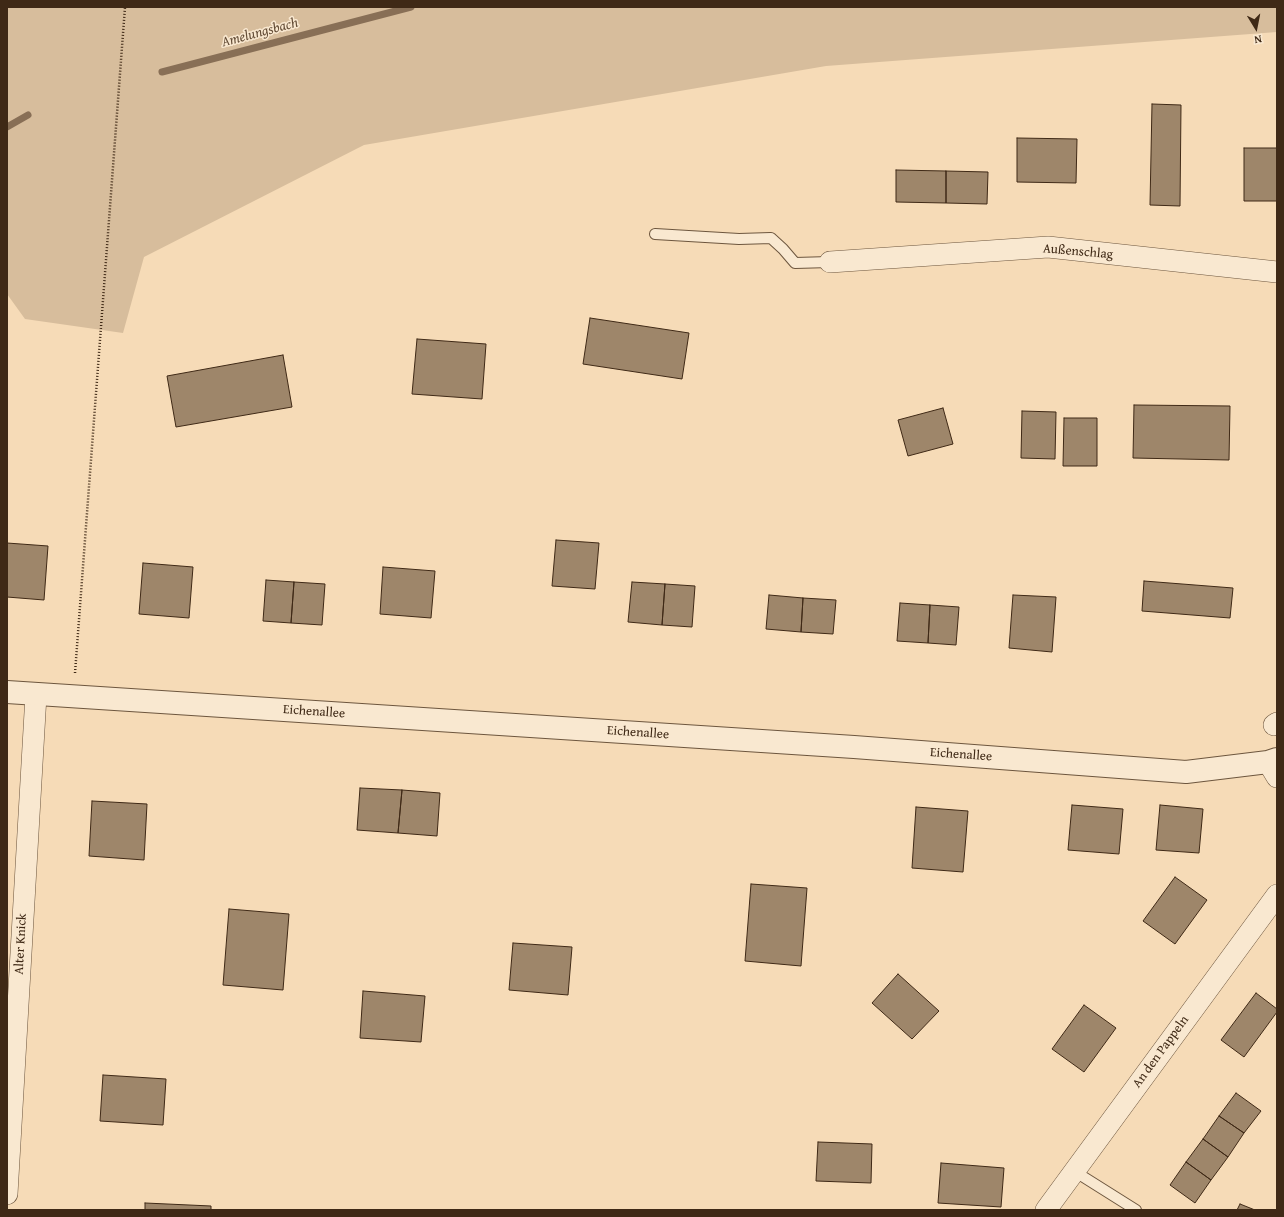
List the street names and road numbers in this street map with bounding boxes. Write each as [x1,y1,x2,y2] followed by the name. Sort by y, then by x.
[1042,241,1114,263] street label: Außenschlag
[282,702,346,722] street label: Eichenallee
[606,723,670,743] street label: Eichenallee
[929,745,993,765] street label: Eichenallee
[12,913,30,975] street label: Alter Knick
[1130,1013,1192,1091] street label: An den Pappeln

